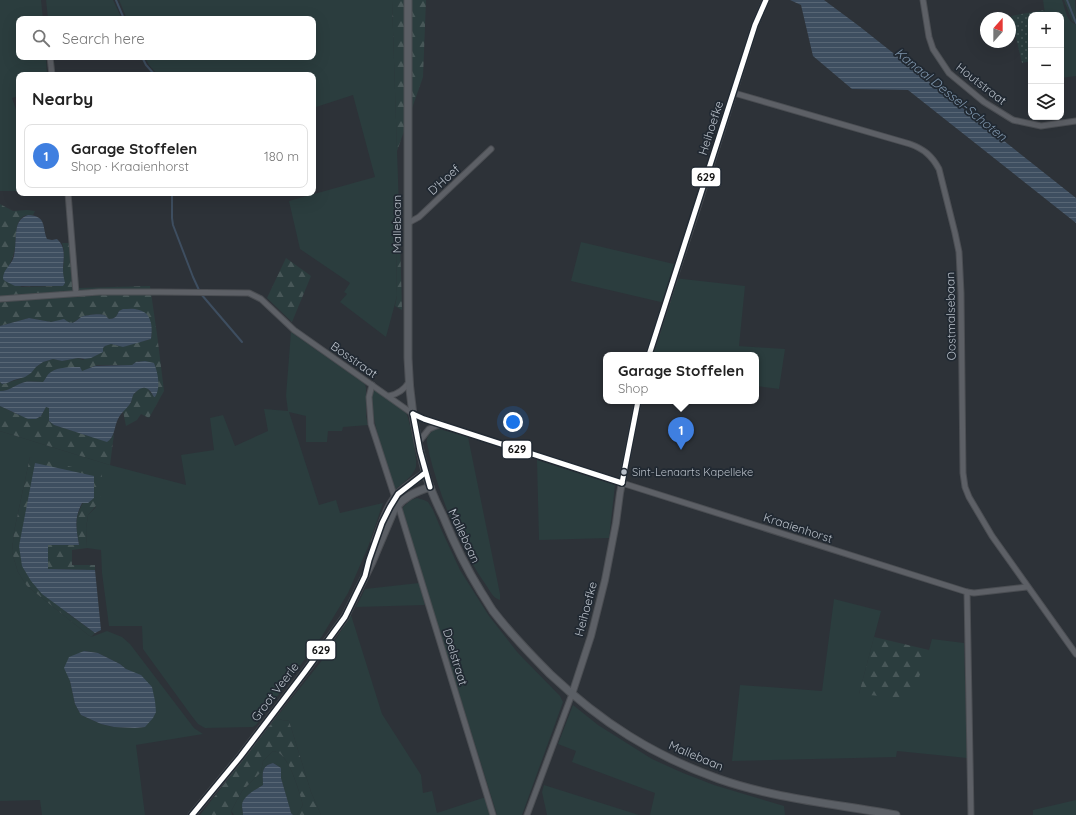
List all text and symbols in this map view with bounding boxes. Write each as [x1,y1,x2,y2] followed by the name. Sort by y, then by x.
[980,12,1016,48] north arrow
[1028,12,1064,120] map controls
[1028,12,1064,48] button: +
[16,16,316,60] search box
[30,27,52,49] icon: search
[62,29,145,48] text: Search here
[892,44,1011,144] water label: Kanaal Dessel-Schoten
[1028,48,1064,84] button: −
[953,59,1010,108] street label: Houtstraat
[1028,84,1064,120] button: layers
[32,88,93,109] text: Nearby
[695,99,726,157] street label: Heihoefke
[71,139,197,158] text: Garage Stoffelen
[43,148,49,164] text: 1
[264,148,299,164] text: 180 m
[71,158,189,174] text: Shop · Kraaienhorst
[425,161,463,198] street label: D'Hoef
[691,167,721,187] line badge: 629
[697,170,715,184] text: 629
[389,195,404,253] street label: Mallebaan
[942,272,959,360] street label: Oostmalsebaan
[328,338,381,381] street label: Bosstraat
[603,352,759,404] popup
[618,361,744,380] text: Garage Stoffelen
[618,380,648,396] text: Shop
[503,412,523,432] your location
[668,417,694,450] pin: 1
[502,440,532,459] line badge: 629
[508,442,526,456] text: 629
[632,465,753,479] place label: Sint-Lenaarts Kapelleke
[619,467,629,477] marker: Sint-Lenaarts Kapelleke
[445,506,484,565] street label: Mallebaan
[762,509,835,546] street label: Kraaienhorst
[571,580,600,638] street label: Heihoefke
[440,627,471,687] street label: Doelstraat
[306,640,336,660] line badge: 629
[312,643,330,657] text: 629
[248,659,302,724] street label: Groot Veerle
[666,737,726,774] street label: Mallebaan

